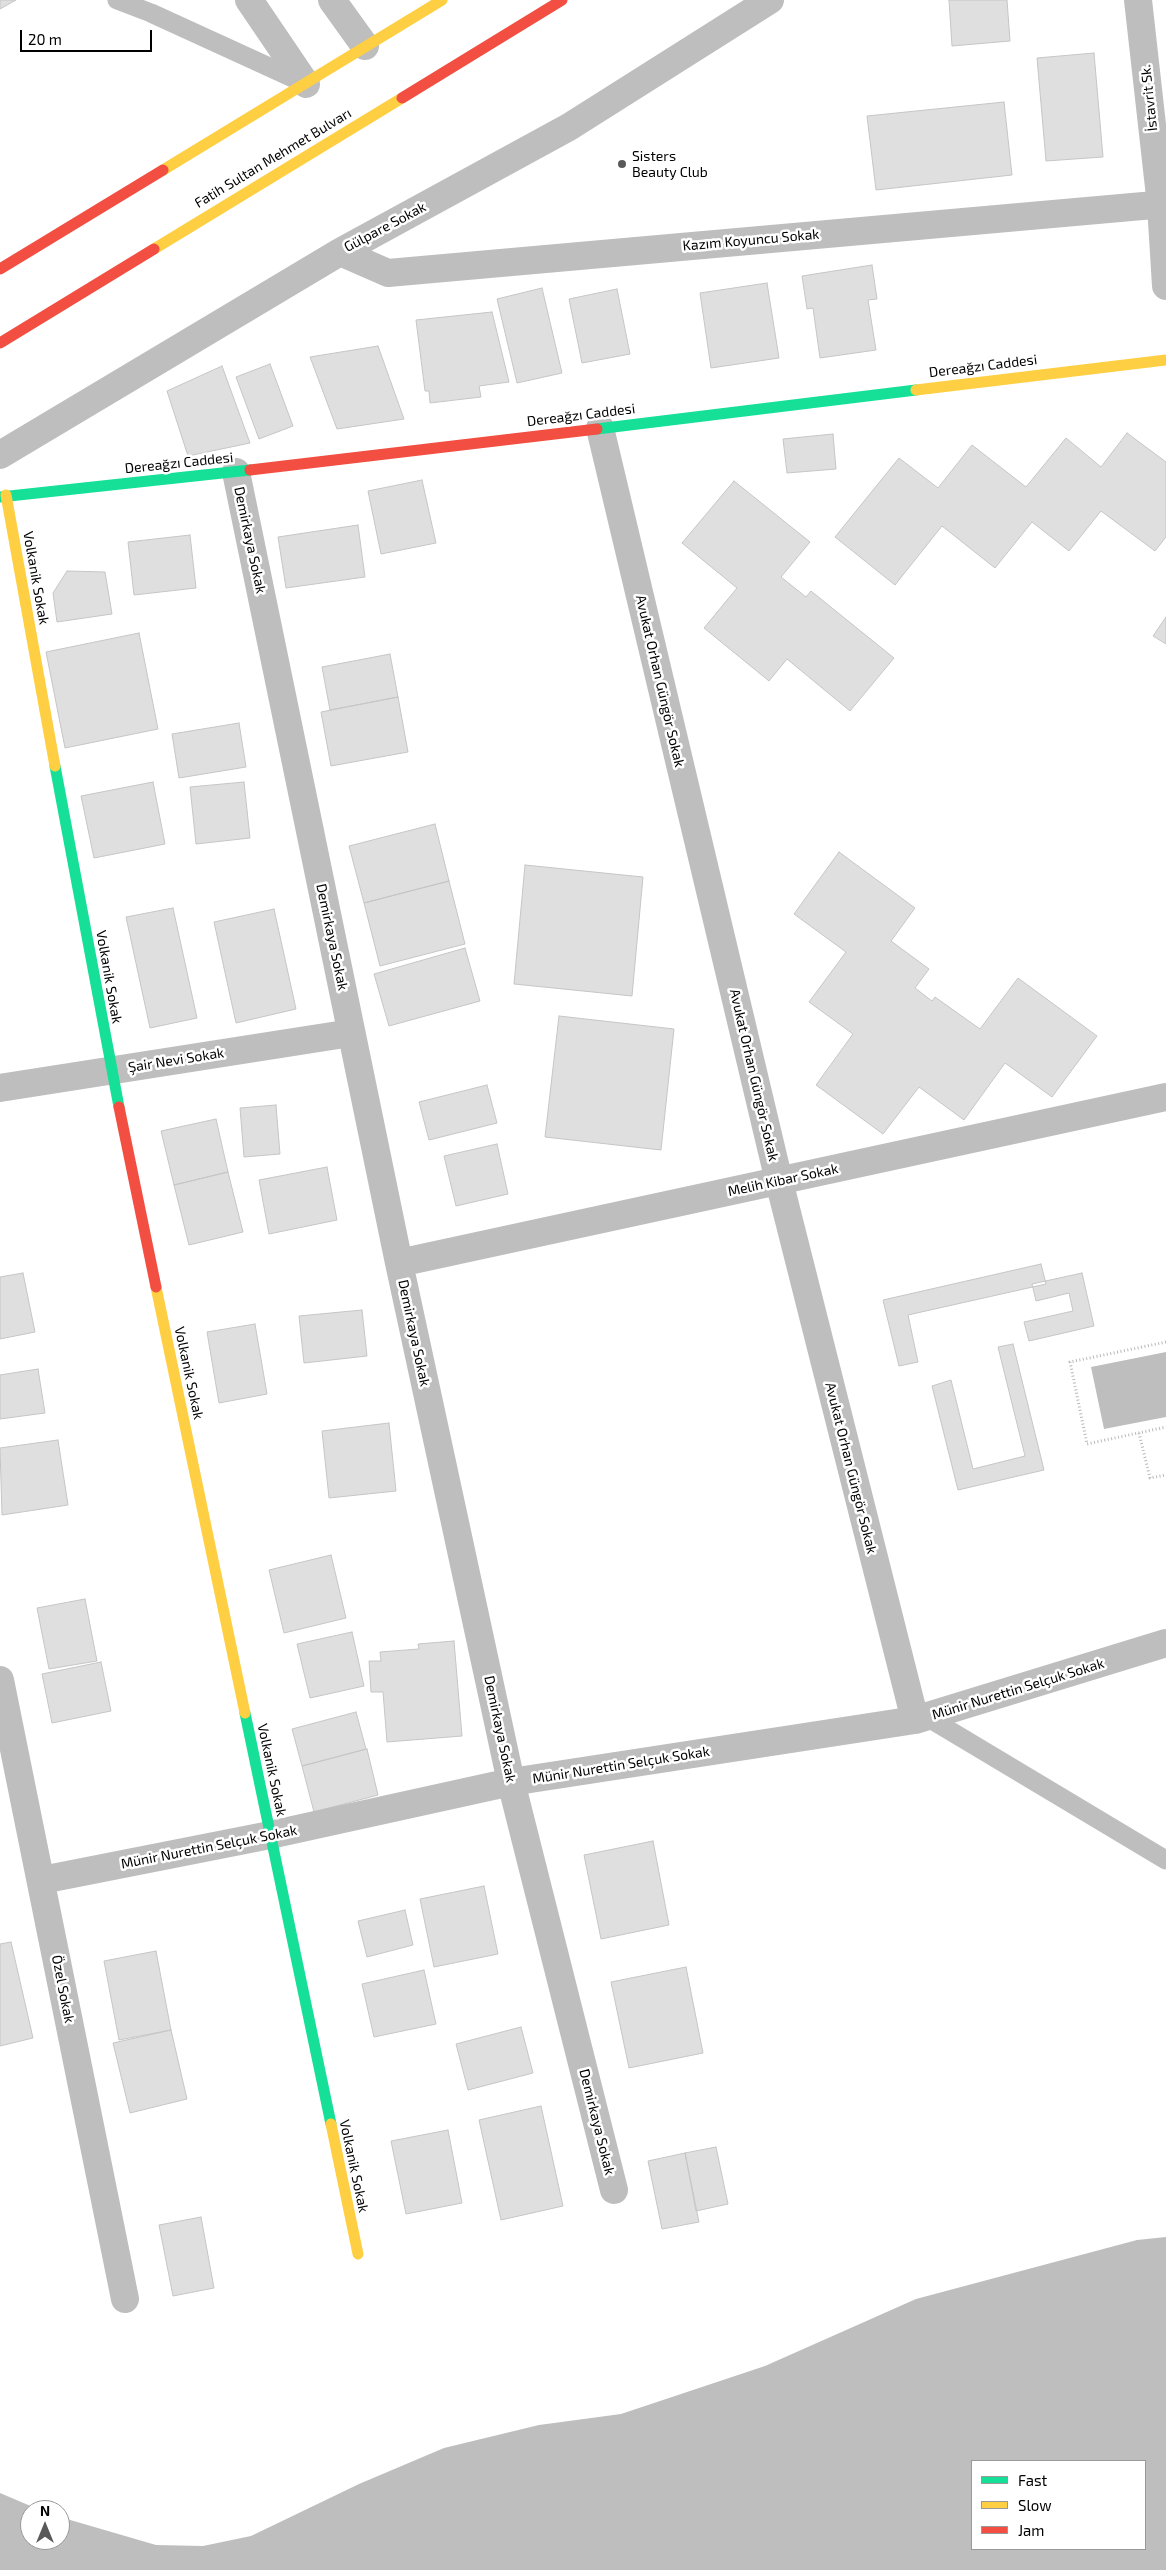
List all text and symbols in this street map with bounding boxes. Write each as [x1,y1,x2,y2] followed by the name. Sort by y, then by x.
[22,20,155,52] scale bar
[28,30,62,48] text: 20 m
[1137,64,1161,132] street label: İstavrit Sk.
[192,104,354,212] street label: Fatih Sultan Mehmet Bulvarı
[632,148,708,180] place label: Sisters Beauty Club
[616,158,628,170] marker: Sisters Beauty Club
[341,198,429,256] street label: Gülpare Sokak
[682,226,820,254] street label: Kazım Koyuncu Sokak
[928,351,1038,381] street label: Dereağzı Caddesi
[526,400,636,430] street label: Dereağzı Caddesi
[124,449,234,477] street label: Dereağzı Caddesi
[230,485,270,595] street label: Demirkaya Sokak
[20,530,52,626] street label: Volkanik Sokak
[632,593,688,769] street label: Avukat Orhan Güngör Sokak
[312,882,352,992] street label: Demirkaya Sokak
[93,929,125,1025] street label: Volkanik Sokak
[726,987,782,1163] street label: Avukat Orhan Güngör Sokak
[127,1044,225,1076] street label: Şair Nevi Sokak
[726,1160,840,1200] street label: Melih Kibar Sokak
[394,1278,434,1388] street label: Demirkaya Sokak
[171,1325,207,1421] street label: Volkanik Sokak
[822,1380,880,1556] street label: Avukat Orhan Güngör Sokak
[930,1655,1106,1723] street label: Münir Nurettin Selçuk Sokak
[480,1674,520,1784] street label: Demirkaya Sokak
[254,1722,290,1818] street label: Volkanik Sokak
[531,1743,711,1787] street label: Münir Nurettin Selçuk Sokak
[119,1822,299,1872] street label: Münir Nurettin Selçuk Sokak
[48,1954,78,2024] street label: Özel Sokak
[576,2067,618,2177] street label: Demirkaya Sokak
[336,2118,372,2214] street label: Volkanik Sokak
[971,2460,1146,2550] legend
[1018,2471,1047,2489] text: Fast
[1018,2496,1052,2514] text: Slow
[20,2500,70,2550] north arrow
[40,2502,50,2519] text: N
[1018,2521,1044,2539] text: Jam

